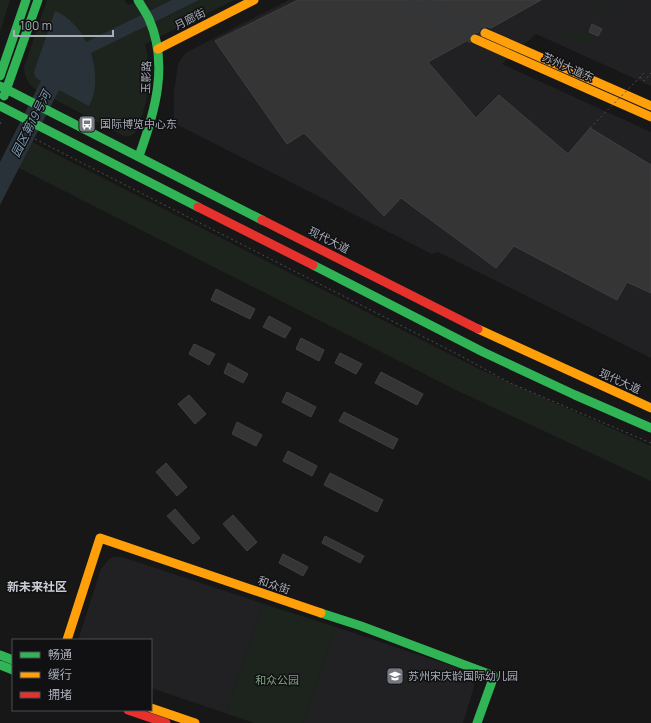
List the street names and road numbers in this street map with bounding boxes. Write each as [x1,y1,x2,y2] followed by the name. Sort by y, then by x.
[172,4,208,33] street label: 月廊街
[540,49,596,85] street label: 苏州大道东
[137,60,154,94] street label: 玉影路
[306,223,352,256] street label: 现代大道
[597,365,643,396] street label: 现代大道
[256,572,292,597] street label: 和众街

